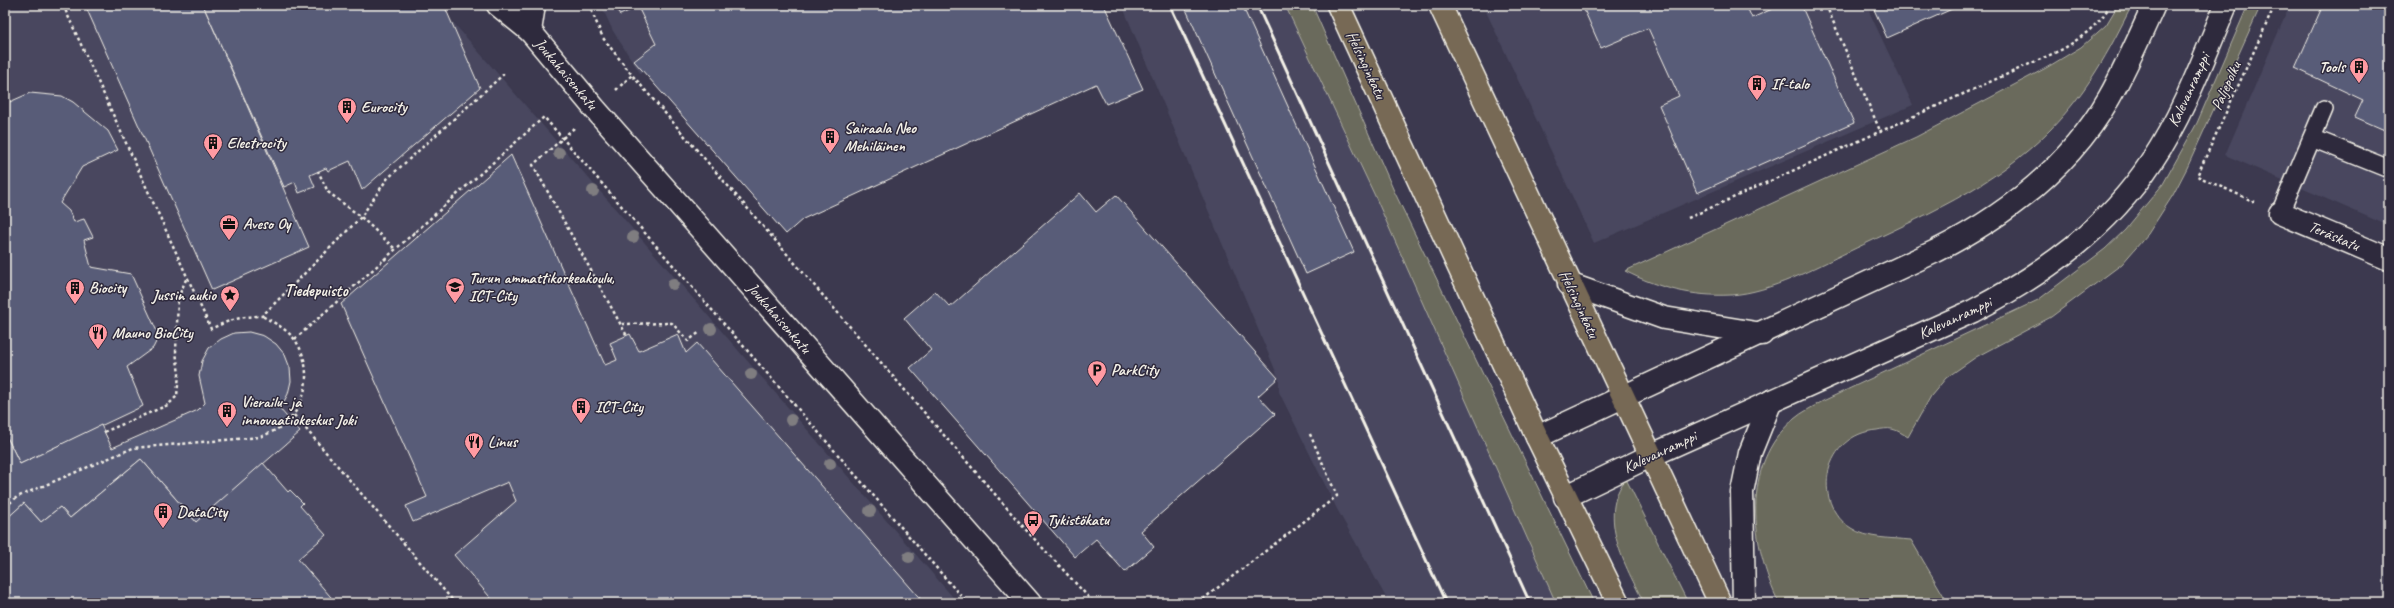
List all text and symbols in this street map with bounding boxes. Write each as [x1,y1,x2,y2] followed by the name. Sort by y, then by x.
[1342,28,1391,103] street label: Helsinginkatu
[529,33,603,115] street label: Joukahaisenkatu
[2163,48,2216,130] street label: Kalevanramppi
[2348,56,2370,84] building icon: Tools
[2319,57,2347,77] place label: Tools
[2206,58,2246,113] street label: Paljepolku
[1746,73,1768,101] building icon: If-talo
[1771,74,1811,94] place label: If-talo
[336,96,358,124] building icon: Eurocity
[361,97,408,117] place label: Eurocity
[844,118,917,156] place label: Sairaala Neo Mehiläinen
[819,126,841,154] building icon: Sairaala Neo Mehiläinen
[202,132,224,160] building icon: Electrocity
[227,133,288,153] place label: Electrocity
[218,213,240,241] office icon: Aveso Oy
[243,214,292,234] place label: Aveso Oy
[2306,216,2363,256] street label: Teräskatu
[1555,267,1604,342] street label: Helsinginkatu
[469,268,615,306] place label: Turun ammattikorkeakoulu, ICT-City
[444,276,466,304] school or university icon: Turun ammattikorkeakoulu, ICT-City
[64,277,86,305] building icon: Biocity
[89,278,128,298] place label: Biocity
[742,278,816,359] street label: Joukahaisenkatu
[284,280,349,301] district label: Tiedepuisto
[219,284,241,312] place icon: Jussin aukio
[151,285,217,305] place label: Jussin aukio
[1915,291,1997,344] street label: Kalevanramppi
[87,322,109,350] restaurant icon: Mauno BioCity
[112,323,194,343] place label: Mauno BioCity
[1086,359,1108,387] parking icon: ParkCity
[1111,360,1160,380] place label: ParkCity
[241,392,358,430] place label: Vierailu- ja innovaatiokeskus Joki
[570,396,592,424] building icon: ICT-City
[595,397,645,417] place label: ICT-City
[216,400,238,428] building icon: Vierailu- ja innovaatiokeskus Joki
[1620,425,1702,478] street label: Kalevanramppi
[463,431,485,459] restaurant icon: Linus
[488,432,519,452] place label: Linus
[152,501,174,529] building icon: DataCity
[177,502,229,522] place label: DataCity
[1022,509,1044,537] bus stop icon: Tykistökatu
[1047,510,1111,530] place label: Tykistökatu

